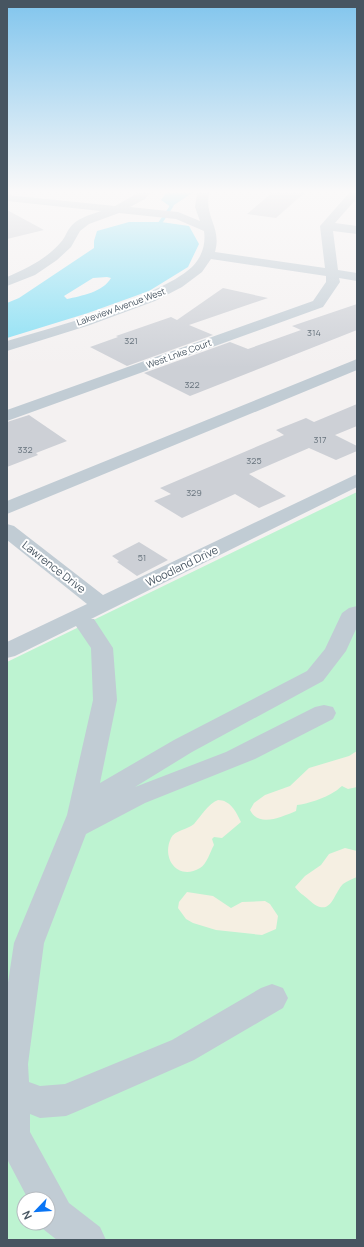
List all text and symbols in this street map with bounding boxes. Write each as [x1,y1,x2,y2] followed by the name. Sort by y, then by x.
[75,284,167,329] street label: Lakeview Avenue West
[307,326,321,339] house number: 314
[124,334,138,347] house number: 321
[144,336,214,371] street label: West Lnke Court
[184,378,200,391] house number: 322
[313,433,327,446] house number: 317
[17,443,33,456] house number: 332
[246,454,262,467] house number: 325
[186,486,202,499] house number: 329
[19,537,90,597] street label: Lawrence Drive
[143,541,221,590] street label: Woodland Drive
[138,551,146,564] house number: 51
[16,1191,56,1231] north arrow
[18,1209,35,1222] text: N

